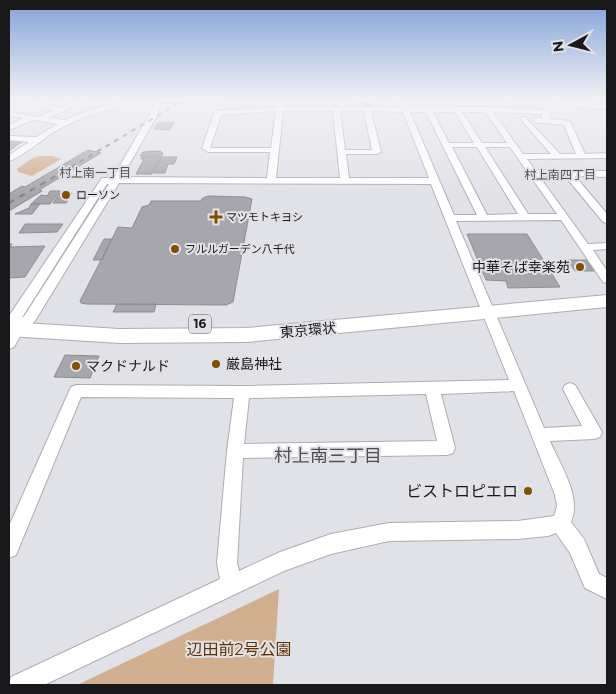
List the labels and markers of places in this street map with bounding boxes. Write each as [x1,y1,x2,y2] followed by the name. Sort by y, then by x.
[76,188,120,202] place label: ローソン
[60,189,72,201] marker: ローソン
[226,210,303,224] place label: マツモトキヨシ
[210,211,222,223] marker: マツモトキヨシ
[185,242,295,256] place label: フルルガーデン八千代
[169,243,181,255] marker: フルルガーデン八千代
[472,258,570,276] place label: 中華そば幸楽苑
[574,261,586,273] marker: 中華そば幸楽苑
[226,355,282,373] place label: 厳島神社
[86,357,170,375] place label: マクドナルド
[210,358,222,370] marker: 厳島神社
[70,360,82,372] marker: マクドナルド
[406,482,518,501] place label: ビストロピエロ
[522,485,534,497] marker: ビストロピエロ

